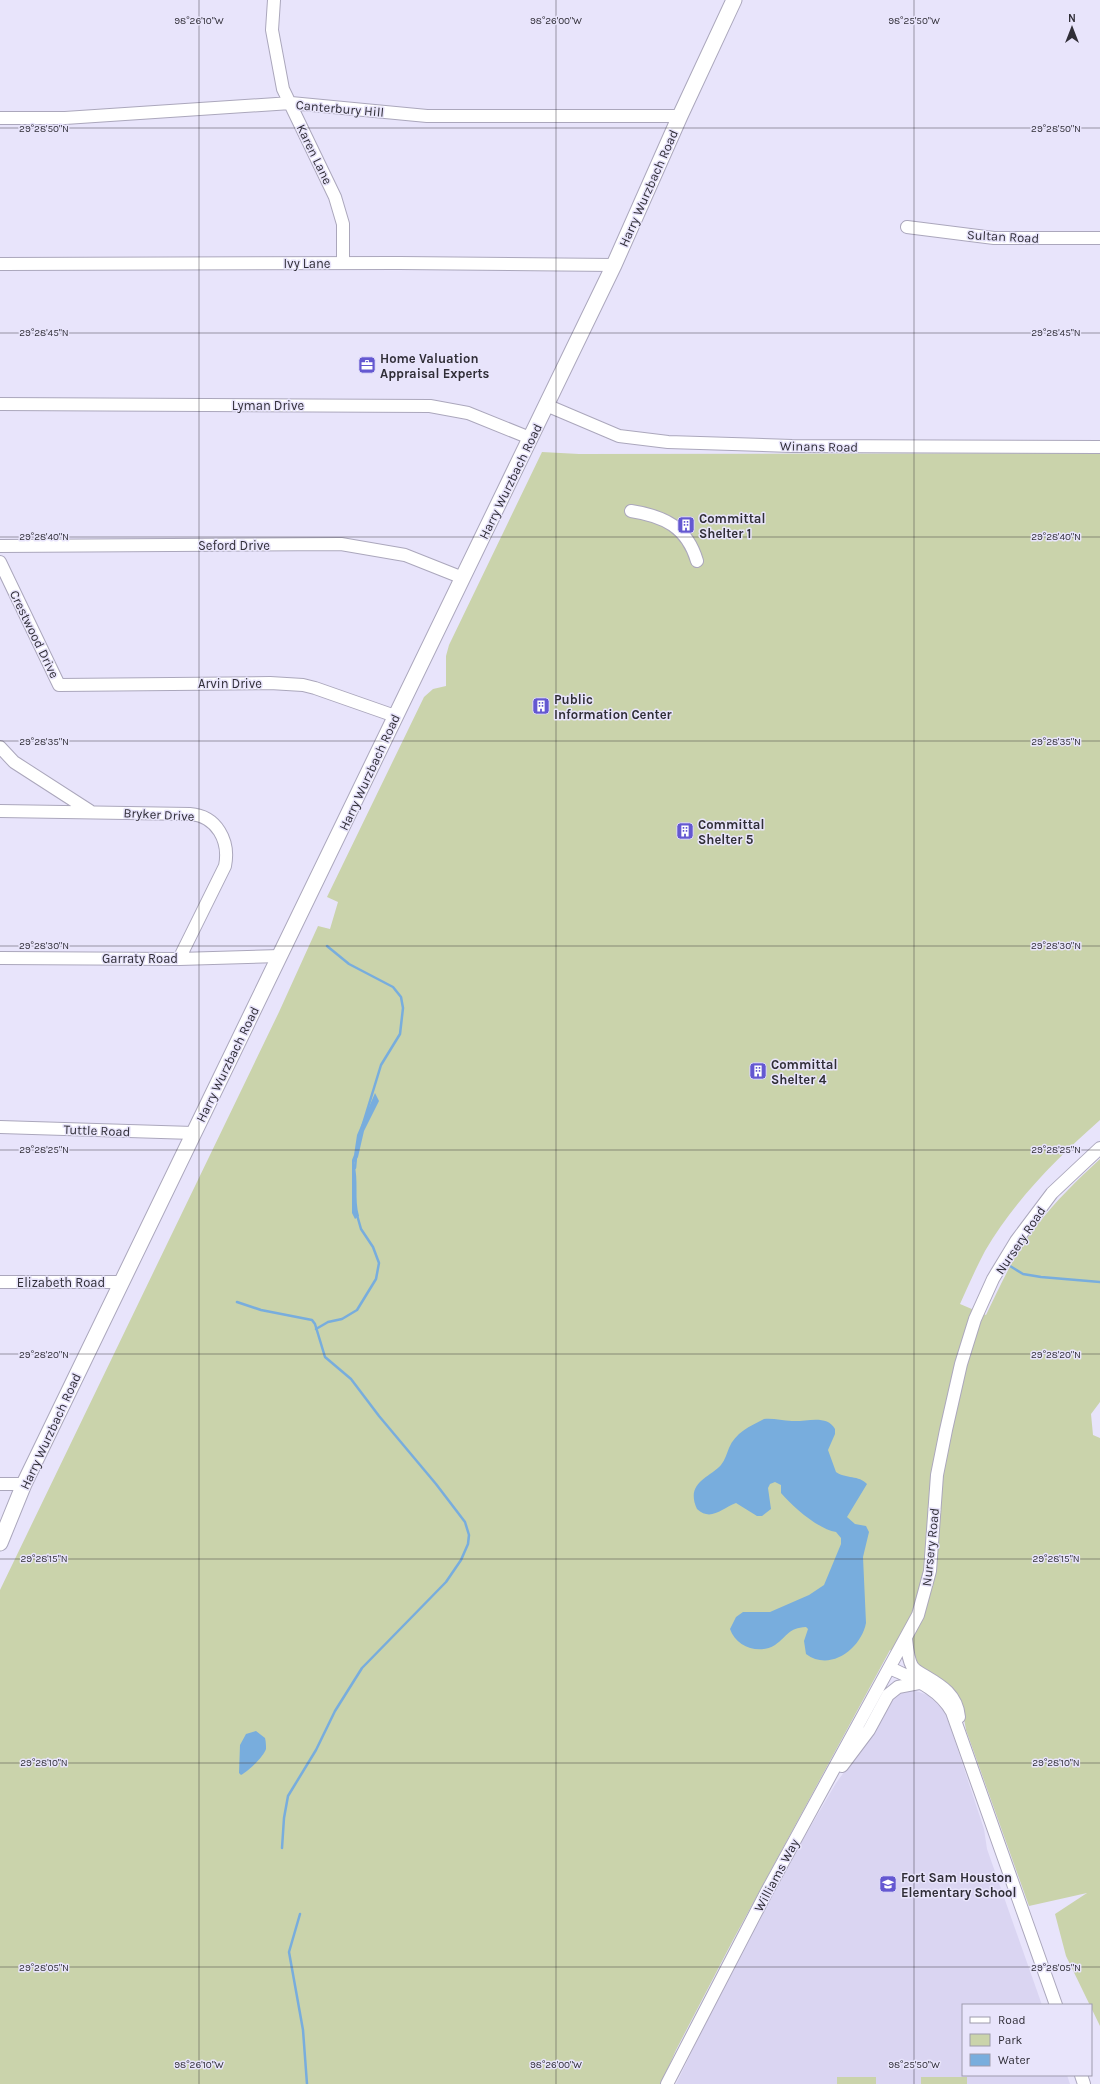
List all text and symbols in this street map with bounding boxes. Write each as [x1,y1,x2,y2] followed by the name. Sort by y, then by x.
[1052,8,1092,48] north arrow
[1068,12,1076,25] text: N
[174,15,224,27] text: 98°26'10"W
[530,15,582,27] text: 98°26'00"W
[888,15,940,27] text: 98°25'50"W
[295,97,385,120] street label: Canterbury Hill
[294,122,336,187] street label: Karen Lane
[19,123,69,135] text: 29°28'50"N
[1031,123,1081,135] text: 29°28'50"N
[616,127,681,249] street label: Harry Wurzbach Road
[966,227,1039,246] street label: Sultan Road
[283,256,331,271] street label: Ivy Lane
[19,327,69,339] text: 29°28'45"N
[1031,327,1081,339] text: 29°28'45"N
[380,351,490,381] place label: Home Valuation Appraisal Experts
[357,355,377,375] office icon: Home Valuation Appraisal Experts
[232,398,305,413] street label: Lyman Drive
[476,421,545,541] street label: Harry Wurzbach Road
[780,438,858,455] street label: Winans Road
[699,511,765,541] place label: Committal Shelter 1
[676,515,696,535] building icon: Committal Shelter 1
[19,531,69,543] text: 29°28'40"N
[1031,531,1081,543] text: 29°28'40"N
[198,538,270,553] street label: Seford Drive
[7,588,62,681] street label: Crestwood Drive
[198,676,262,691] street label: Arvin Drive
[554,692,673,722] place label: Public Information Center
[531,696,551,716] building icon: Public Information Center
[336,712,403,833] street label: Harry Wurzbach Road
[19,736,69,748] text: 29°28'35"N
[1031,736,1081,748] text: 29°28'35"N
[123,805,195,824] street label: Bryker Drive
[698,817,764,847] place label: Committal Shelter 5
[675,821,695,841] building icon: Committal Shelter 5
[19,940,69,952] text: 29°28'30"N
[1031,940,1081,952] text: 29°28'30"N
[102,951,178,966] street label: Garraty Road
[193,1004,262,1124] street label: Harry Wurzbach Road
[771,1057,837,1087] place label: Committal Shelter 4
[748,1061,768,1081] building icon: Committal Shelter 4
[63,1122,131,1139] street label: Tuttle Road
[19,1144,69,1156] text: 29°28'25"N
[1031,1144,1081,1156] text: 29°28'25"N
[992,1203,1049,1277] street label: Nursery Road
[17,1275,105,1290] street label: Elizabeth Road
[19,1349,69,1361] text: 29°28'20"N
[1031,1349,1081,1361] text: 29°28'20"N
[17,1371,84,1492] street label: Harry Wurzbach Road
[919,1507,942,1587] street label: Nursery Road
[20,1553,68,1565] text: 29°28'15"N
[1032,1553,1080,1565] text: 29°28'15"N
[20,1757,68,1769] text: 29°28'10"N
[1032,1757,1080,1769] text: 29°28'10"N
[751,1836,802,1914] street label: Williams Way
[901,1870,1016,1900] place label: Fort Sam Houston Elementary School
[878,1874,898,1894] school or university icon: Fort Sam Houston Elementary School
[19,1962,69,1974] text: 29°28'05"N
[1031,1962,1081,1974] text: 29°28'05"N
[962,2004,1092,2076] legend
[998,2013,1026,2027] text: Road
[998,2033,1023,2047] text: Park
[998,2053,1031,2067] text: Water
[174,2059,224,2071] text: 98°26'10"W
[530,2059,582,2071] text: 98°26'00"W
[888,2059,940,2071] text: 98°25'50"W

